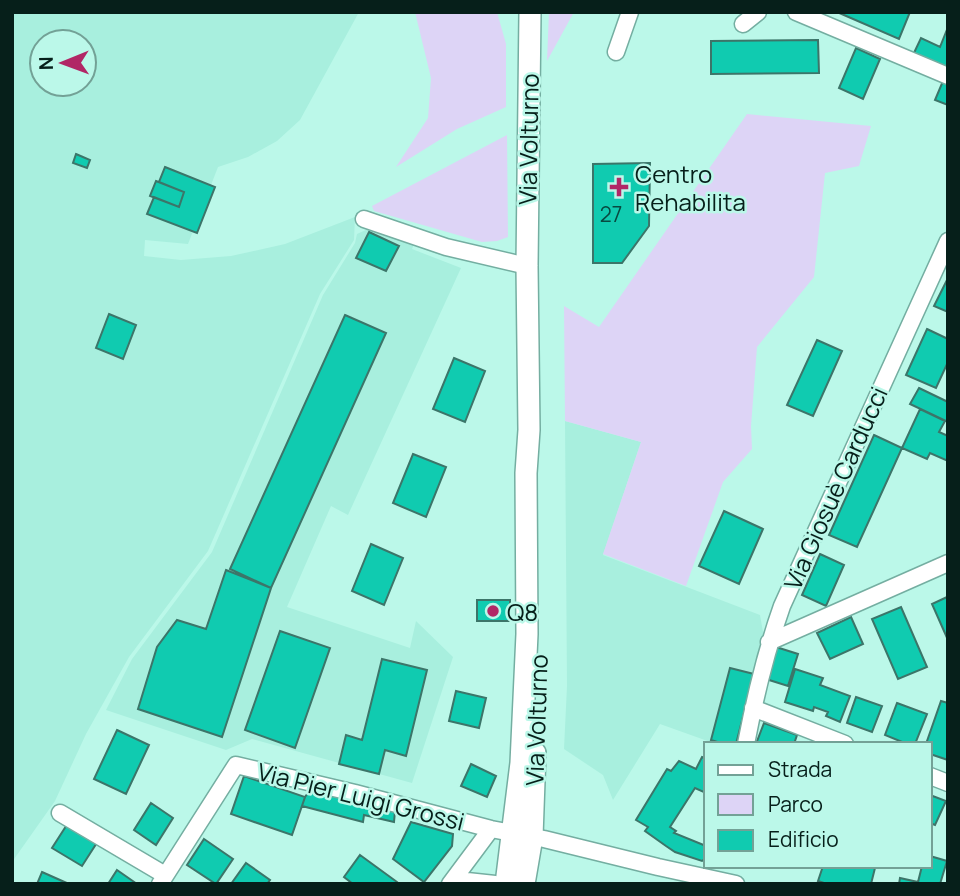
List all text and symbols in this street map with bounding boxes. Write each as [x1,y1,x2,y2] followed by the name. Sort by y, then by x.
[28,28,98,98] north arrow
[33,56,59,70] text: N
[510,73,546,205] street label: Via Volturno
[635,157,746,218] place label: Centro Rehabilita
[609,177,629,197] marker: Centro Rehabilita
[600,200,622,228] house number: 27
[775,381,895,595] street label: Via Giosuè Carducci
[507,595,538,628] place label: Q8
[485,603,501,619] marker: Q8
[517,654,555,786] street label: Via Volturno
[704,742,932,868] legend
[254,754,468,838] street label: Via Pier Luigi Grossi
[768,755,832,783] text: Strada
[768,790,823,818] text: Parco
[768,825,839,853] text: Edificio

